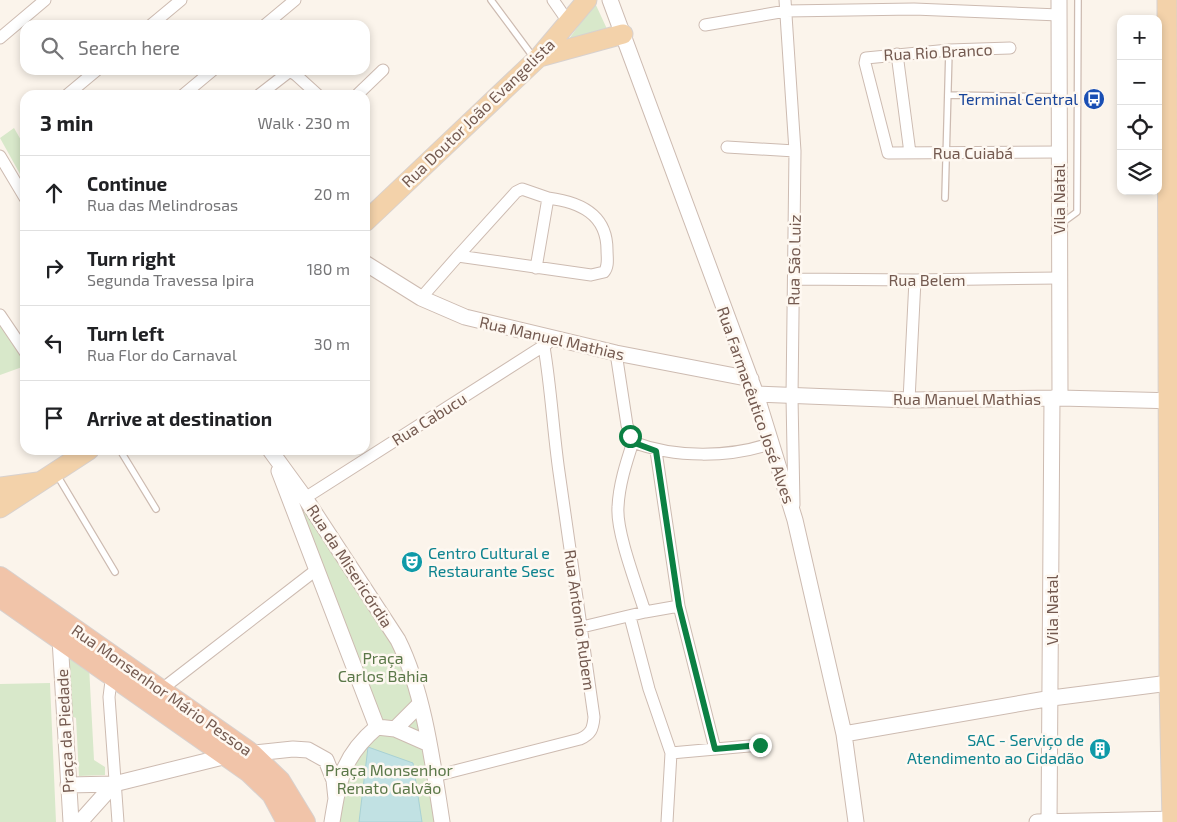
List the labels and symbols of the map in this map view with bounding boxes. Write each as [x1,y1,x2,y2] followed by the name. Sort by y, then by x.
[397,35,558,191] street label: Rua Doutor João Evangelista
[883,39,993,64] street label: Rua Rio Branco
[1082,87,1106,111] bus stop icon: Terminal Central
[958,89,1078,108] place label: Terminal Central
[933,143,1013,162] street label: Rua Cuiabá
[1049,163,1068,234] street label: Vila Natal
[783,214,804,306] street label: Rua São Luiz
[888,270,966,289] street label: Rua Belem
[714,304,799,506] street label: Rua Farmacêutico José Alves
[478,312,626,363] street label: Rua Manuel Mathias
[388,388,470,449] street label: Rua Cabucu
[893,389,1041,408] street label: Rua Manuel Mathias
[619,425,642,448] route start
[304,501,397,631] street label: Rua da Misericórdia
[428,543,555,580] place label: Centro Cultural e Restaurante Sesc
[561,548,600,692] street label: Rua Antonio Rubem
[400,550,424,574] theatre icon: Centro Cultural e Restaurante Sesc
[1042,574,1061,645] street label: Vila Natal
[68,620,256,759] street label: Rua Monsenhor Mário Pessoa
[338,648,428,685] park label: Praça Carlos Bahia
[52,669,78,793] street label: Praça da Piedade
[907,730,1084,767] place label: SAC - Serviço de Atendimento ao Cidadão
[749,734,772,757] route end
[1088,737,1112,761] building icon: SAC - Serviço de Atendimento ao Cidadão
[325,760,454,797] park label: Praça Monsenhor Renato Galvão

